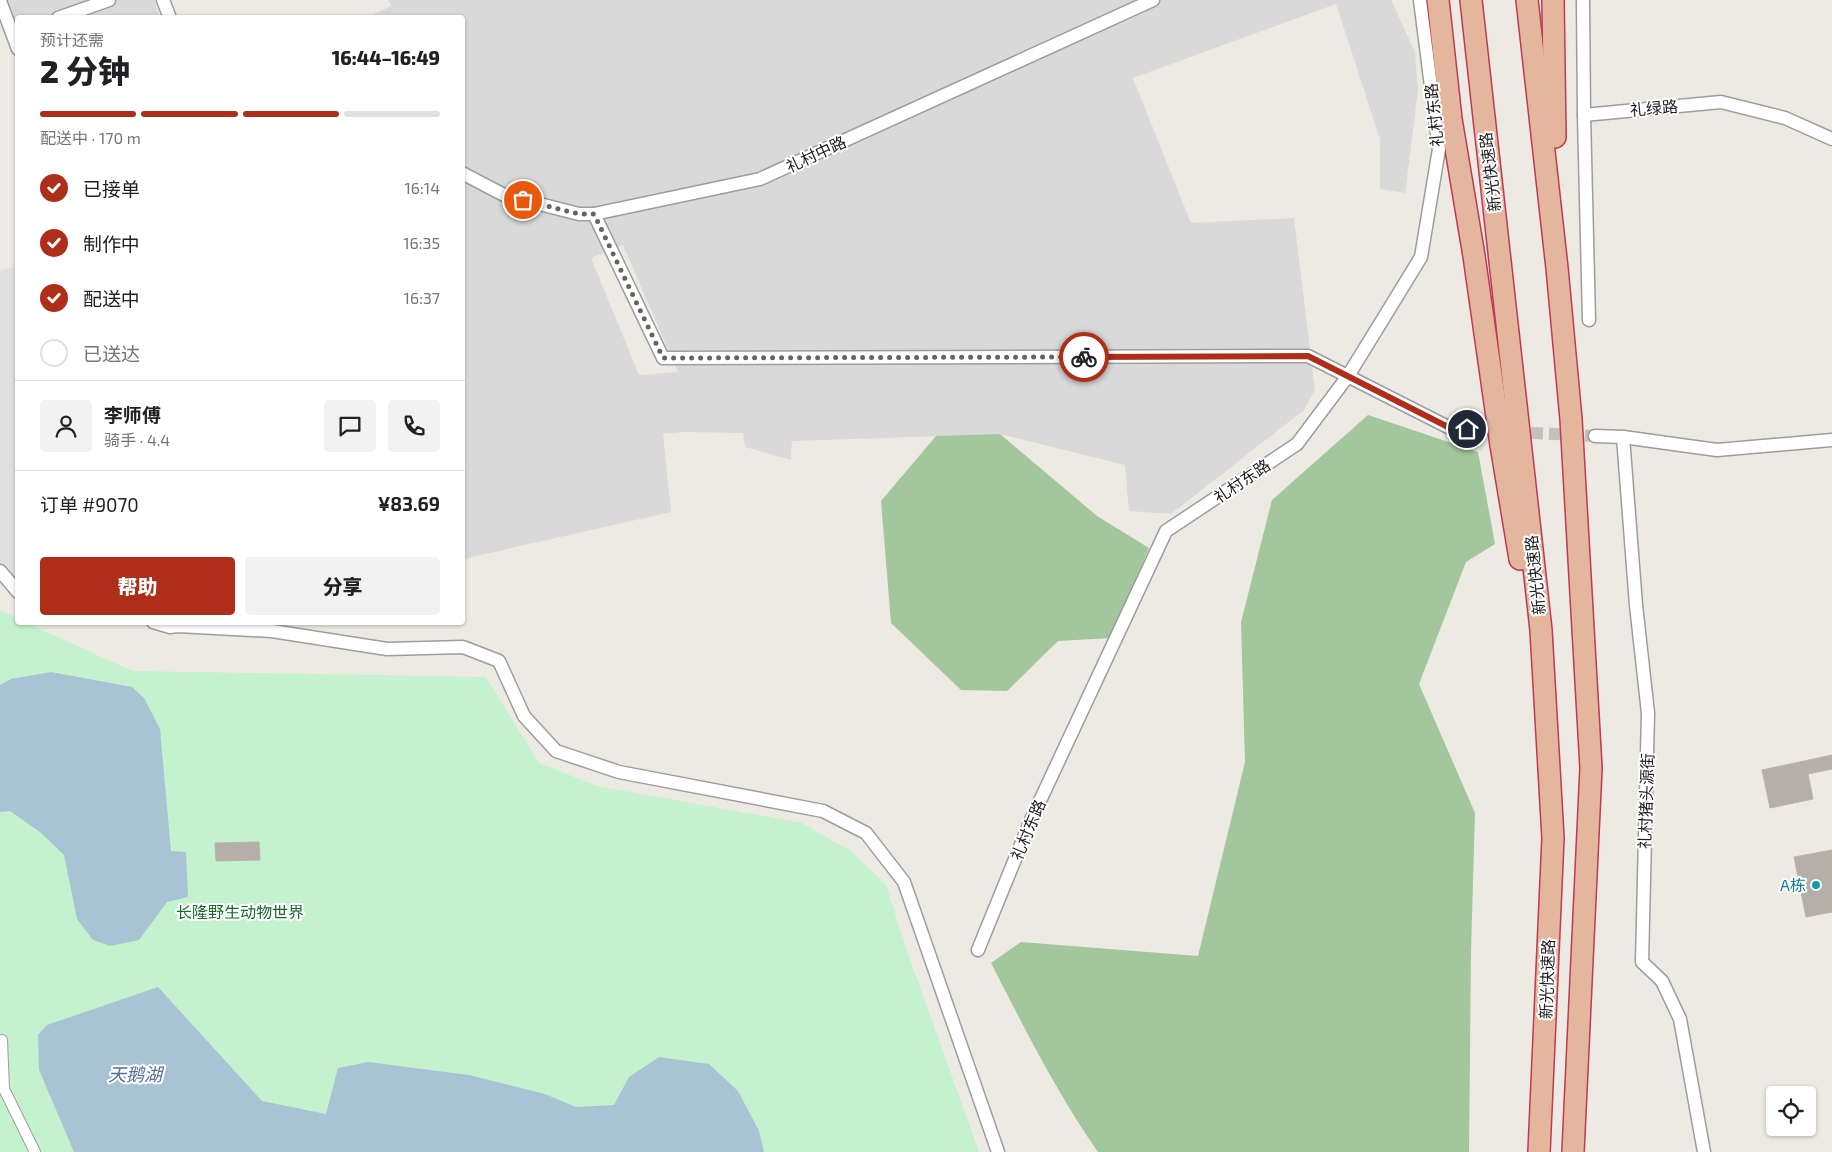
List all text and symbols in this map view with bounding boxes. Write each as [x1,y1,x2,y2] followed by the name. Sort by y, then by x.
[40,30,104,49] text: 预计还需
[332,46,440,69] text: 16:44–16:49
[40,51,130,89] text: 2 分钟
[1421,82,1446,148] street label: 礼村东路
[1629,96,1679,119] street label: 礼绿路
[40,128,141,147] text: 配送中 · 170 m
[783,131,849,176] street label: 礼村中路
[1475,131,1504,213] street label: 新光快速路
[40,174,68,202] icon: check
[83,177,140,200] text: 已接单
[404,178,440,197] text: 16:14
[502,179,544,221] pin
[509,186,537,214] icon: bag
[40,229,68,257] icon: check
[83,232,140,255] text: 制作中
[403,233,440,252] text: 16:35
[40,284,68,312] icon: check
[83,287,140,310] text: 配送中
[404,288,440,307] text: 16:37
[1059,332,1109,382] courier
[83,342,140,365] text: 已送达
[1070,343,1098,371] icon: bike
[40,400,92,452] button: person
[324,400,376,452] button: chat
[388,400,440,452] button: phone
[104,403,161,426] text: 李师傅
[1446,408,1488,450] pin
[1453,415,1481,443] icon: home
[104,430,170,449] text: 骑手 · 4.4
[1210,455,1274,506] street label: 礼村东路
[378,492,440,515] text: ¥83.69
[40,493,139,516] text: 订单 #9070
[1521,534,1548,616] street label: 新光快速路
[40,557,235,615] button: 帮助
[245,557,440,615] button: 分享
[1634,753,1657,849] street label: 礼村猪头源街
[1006,797,1049,863] street label: 礼村东路
[1780,875,1806,894] place label: A栋
[1810,879,1822,891] marker: A栋
[176,902,304,921] park label: 长隆野生动物世界
[1536,939,1557,1019] street label: 新光快速路
[108,1063,165,1085] water label: 天鹅湖
[1766,1086,1816,1136] map controls
[1766,1086,1816,1136] button: locate

